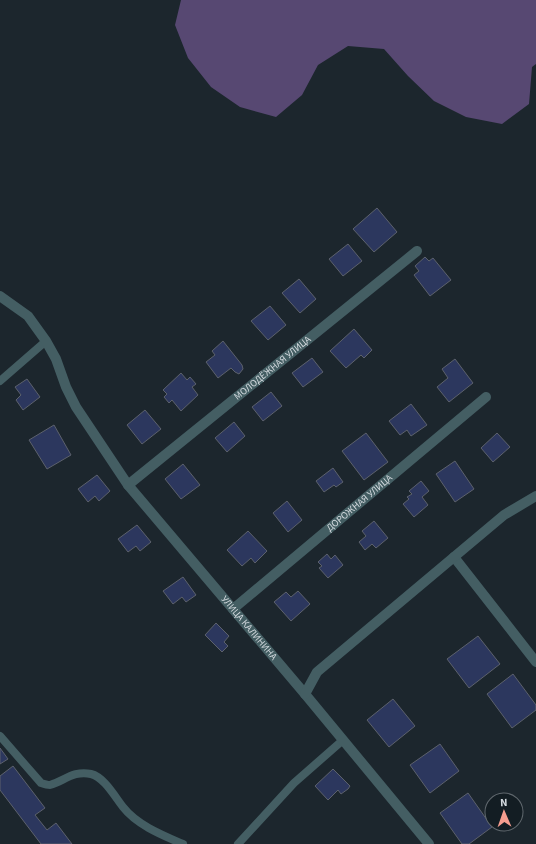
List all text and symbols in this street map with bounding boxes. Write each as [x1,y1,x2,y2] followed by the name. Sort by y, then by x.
[231,332,315,403] street label: МОЛОДЁЖНАЯ УЛИЦА
[323,471,396,535] street label: ДОРОЖНАЯ УЛИЦА
[218,593,281,664] street label: УЛИЦА КАЛИНИНА
[484,792,524,832] north arrow
[500,795,508,810] text: N

